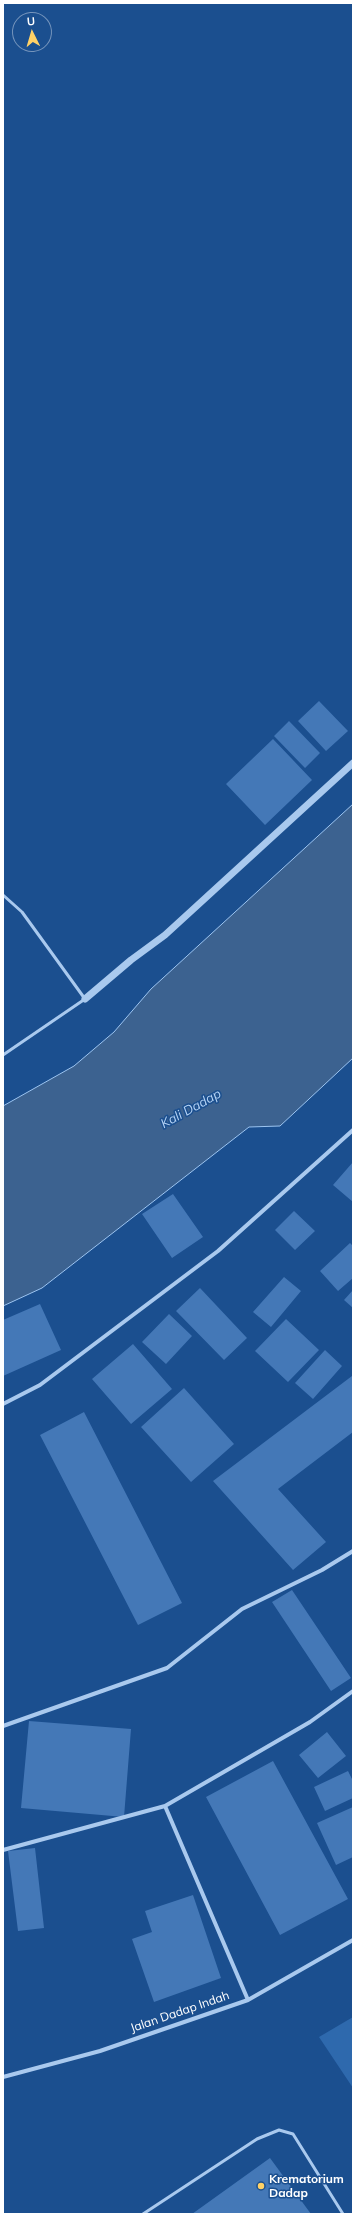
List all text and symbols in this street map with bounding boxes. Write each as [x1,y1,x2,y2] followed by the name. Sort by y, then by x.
[12,12,52,52] north arrow
[26,14,36,28] text: U
[158,1086,224,1132] water label: Kali Dadap
[129,1988,231,2036] street label: Jalan Dadap Indah
[269,2172,344,2200] place label: Krematorium Dadap
[256,2181,266,2191] marker: Krematorium Dadap

